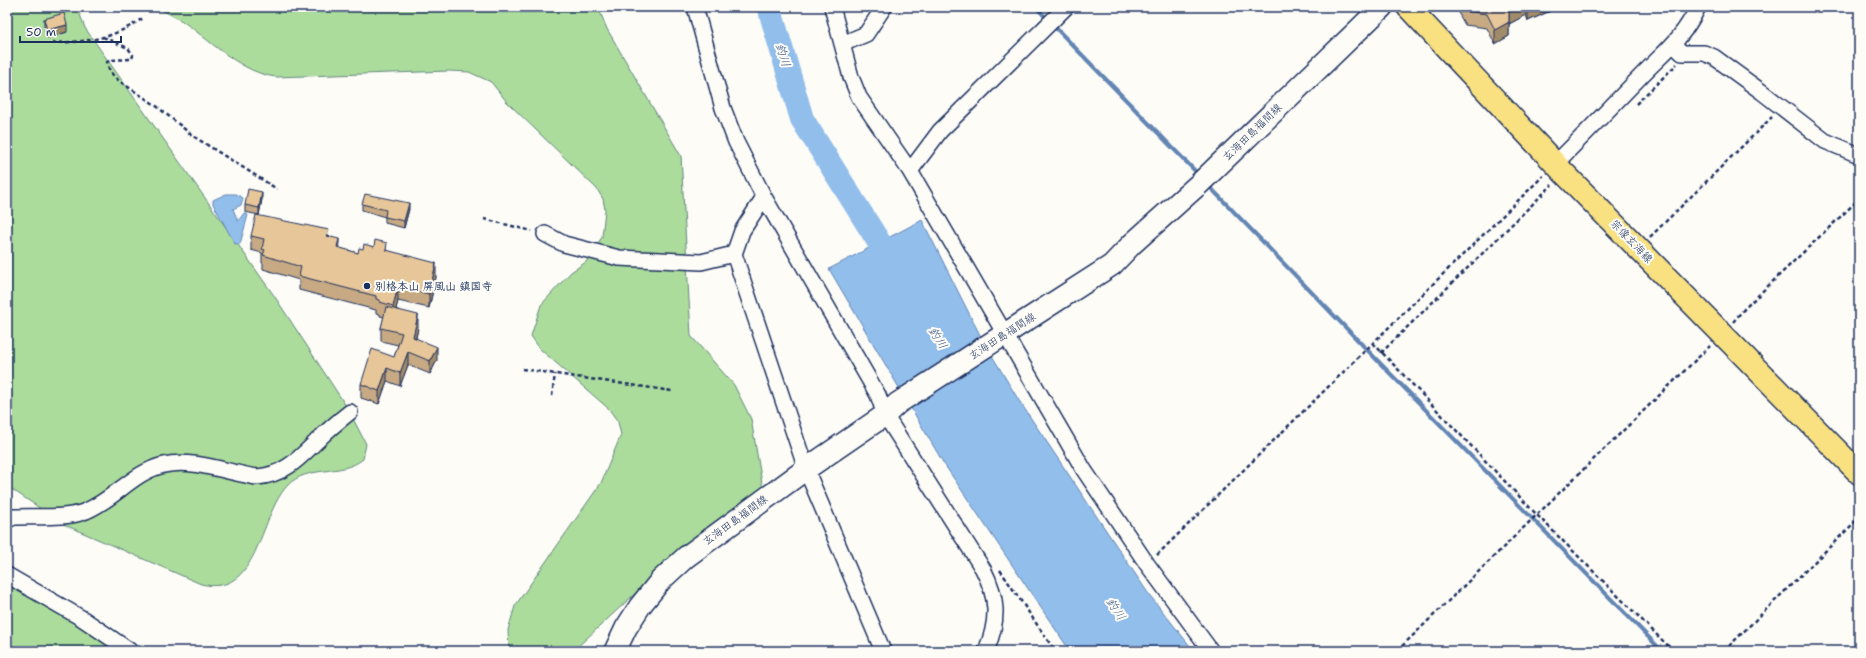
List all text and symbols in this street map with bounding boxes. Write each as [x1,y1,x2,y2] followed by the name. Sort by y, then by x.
[20,18,121,44] scale bar
[26,24,56,40] text: 50 m
[772,41,794,69] water label: 釣川
[1219,100,1285,164] street label: 玄海田島福間線
[1607,216,1656,266] street label: 宗像玄海線
[375,279,493,294] place label: 別格本山 屏風山 鎮国寺
[362,281,372,291] marker: 別格本山 屏風山 鎮国寺
[966,309,1039,364] street label: 玄海田島福間線
[925,324,951,352] water label: 釣川
[700,492,771,549] street label: 玄海田島福間線
[1103,595,1129,623] water label: 釣川

